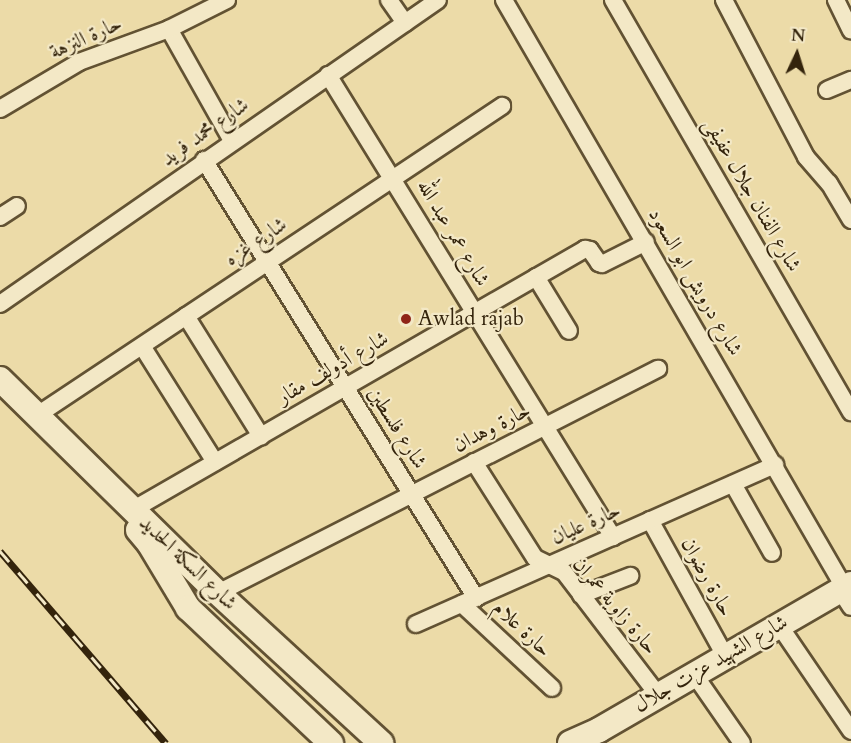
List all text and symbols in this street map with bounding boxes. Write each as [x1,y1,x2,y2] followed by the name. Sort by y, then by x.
[46,11,126,65] street label: حارة النزهة
[767,24,827,84] north arrow
[791,25,806,48] text: N
[156,92,254,172] street label: شارع محمد فريد
[698,114,806,276] street label: شارع الفنان جلال عفيفى
[411,175,495,291] street label: شارع عمر عبد الله
[642,204,748,360] street label: شارع درويش ابو السعود
[220,212,292,272] street label: شارع غزه
[418,306,524,332] place label: Awlad rajab
[399,312,413,326] marker: Awlad rajab
[273,326,393,410] street label: شارع أدولف مقار
[362,382,432,474] street label: شارع فلسطين
[449,398,535,458] street label: حارة وهدان
[547,498,625,550] street label: حارة عليان
[134,510,242,616] street label: شارع السكة الحديد
[675,533,739,621] street label: حارة رضوان
[567,552,663,660] street label: حارة زاوية عمران
[487,595,557,663] street label: حارة علام
[630,610,792,718] street label: شارع الشهيد عزت جلال

